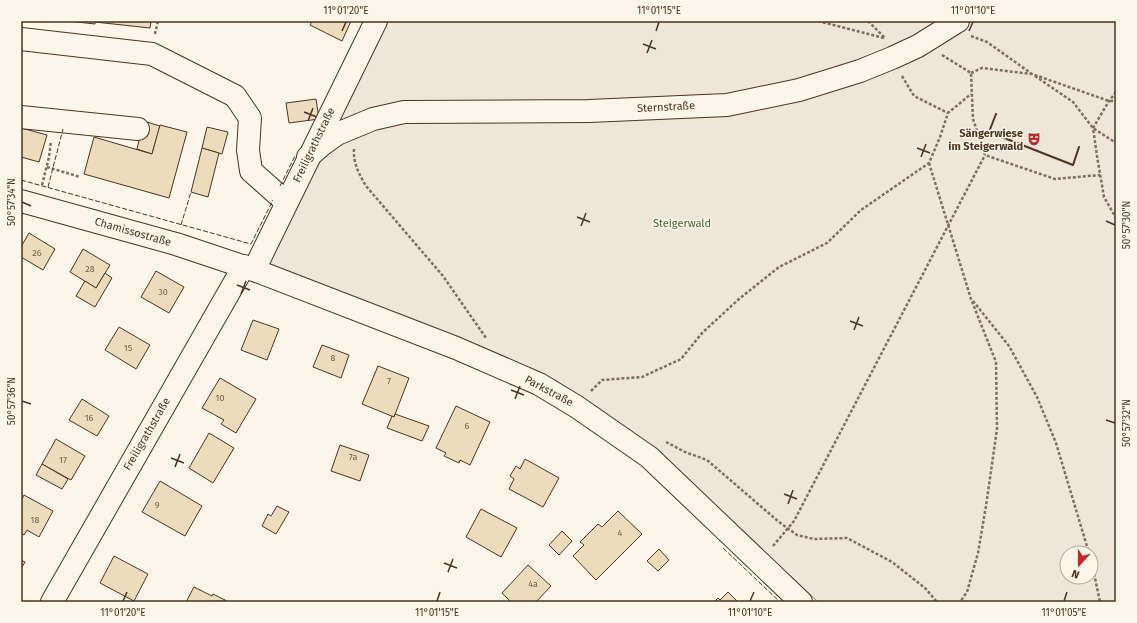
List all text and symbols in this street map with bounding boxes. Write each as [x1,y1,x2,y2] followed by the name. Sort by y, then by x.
[323,5,369,17] text: 11°01'20"E
[637,5,681,17] text: 11°01'15"E
[951,5,995,17] text: 11°01'10"E
[637,99,695,115] street label: Sternstraße
[290,105,338,185] street label: Freiligrathstraße
[948,127,1023,153] place label: Sängerwiese im Steigerwald
[1026,131,1042,147] theatre icon: Sängerwiese im Steigerwald
[6,178,18,226] text: 50°57'34"N
[1121,201,1133,249] text: 50°57'30"N
[93,215,173,249] street label: Chamissostraße
[653,217,711,230] park label: Steigerwald
[32,248,42,258] house number: 26
[85,264,95,274] house number: 28
[158,287,168,297] house number: 30
[124,343,133,353] house number: 15
[331,353,336,363] house number: 8
[523,373,575,409] street label: Parkstraße
[387,376,391,386] house number: 7
[6,377,18,425] text: 50°57'36"N
[216,393,224,403] house number: 10
[121,395,173,473] street label: Freiligrathstraße
[1121,399,1133,447] text: 50°57'32"N
[85,413,94,423] house number: 16
[465,421,470,431] house number: 6
[349,452,357,462] house number: 7a
[59,455,67,465] house number: 17
[155,500,160,510] house number: 9
[31,515,39,525] house number: 18
[618,528,623,538] house number: 4
[1059,545,1099,585] north arrow
[1070,566,1081,581] text: N
[528,579,538,589] house number: 4a
[100,607,146,619] text: 11°01'20"E
[415,607,459,619] text: 11°01'15"E
[728,607,772,619] text: 11°01'10"E
[1041,607,1087,619] text: 11°01'05"E

